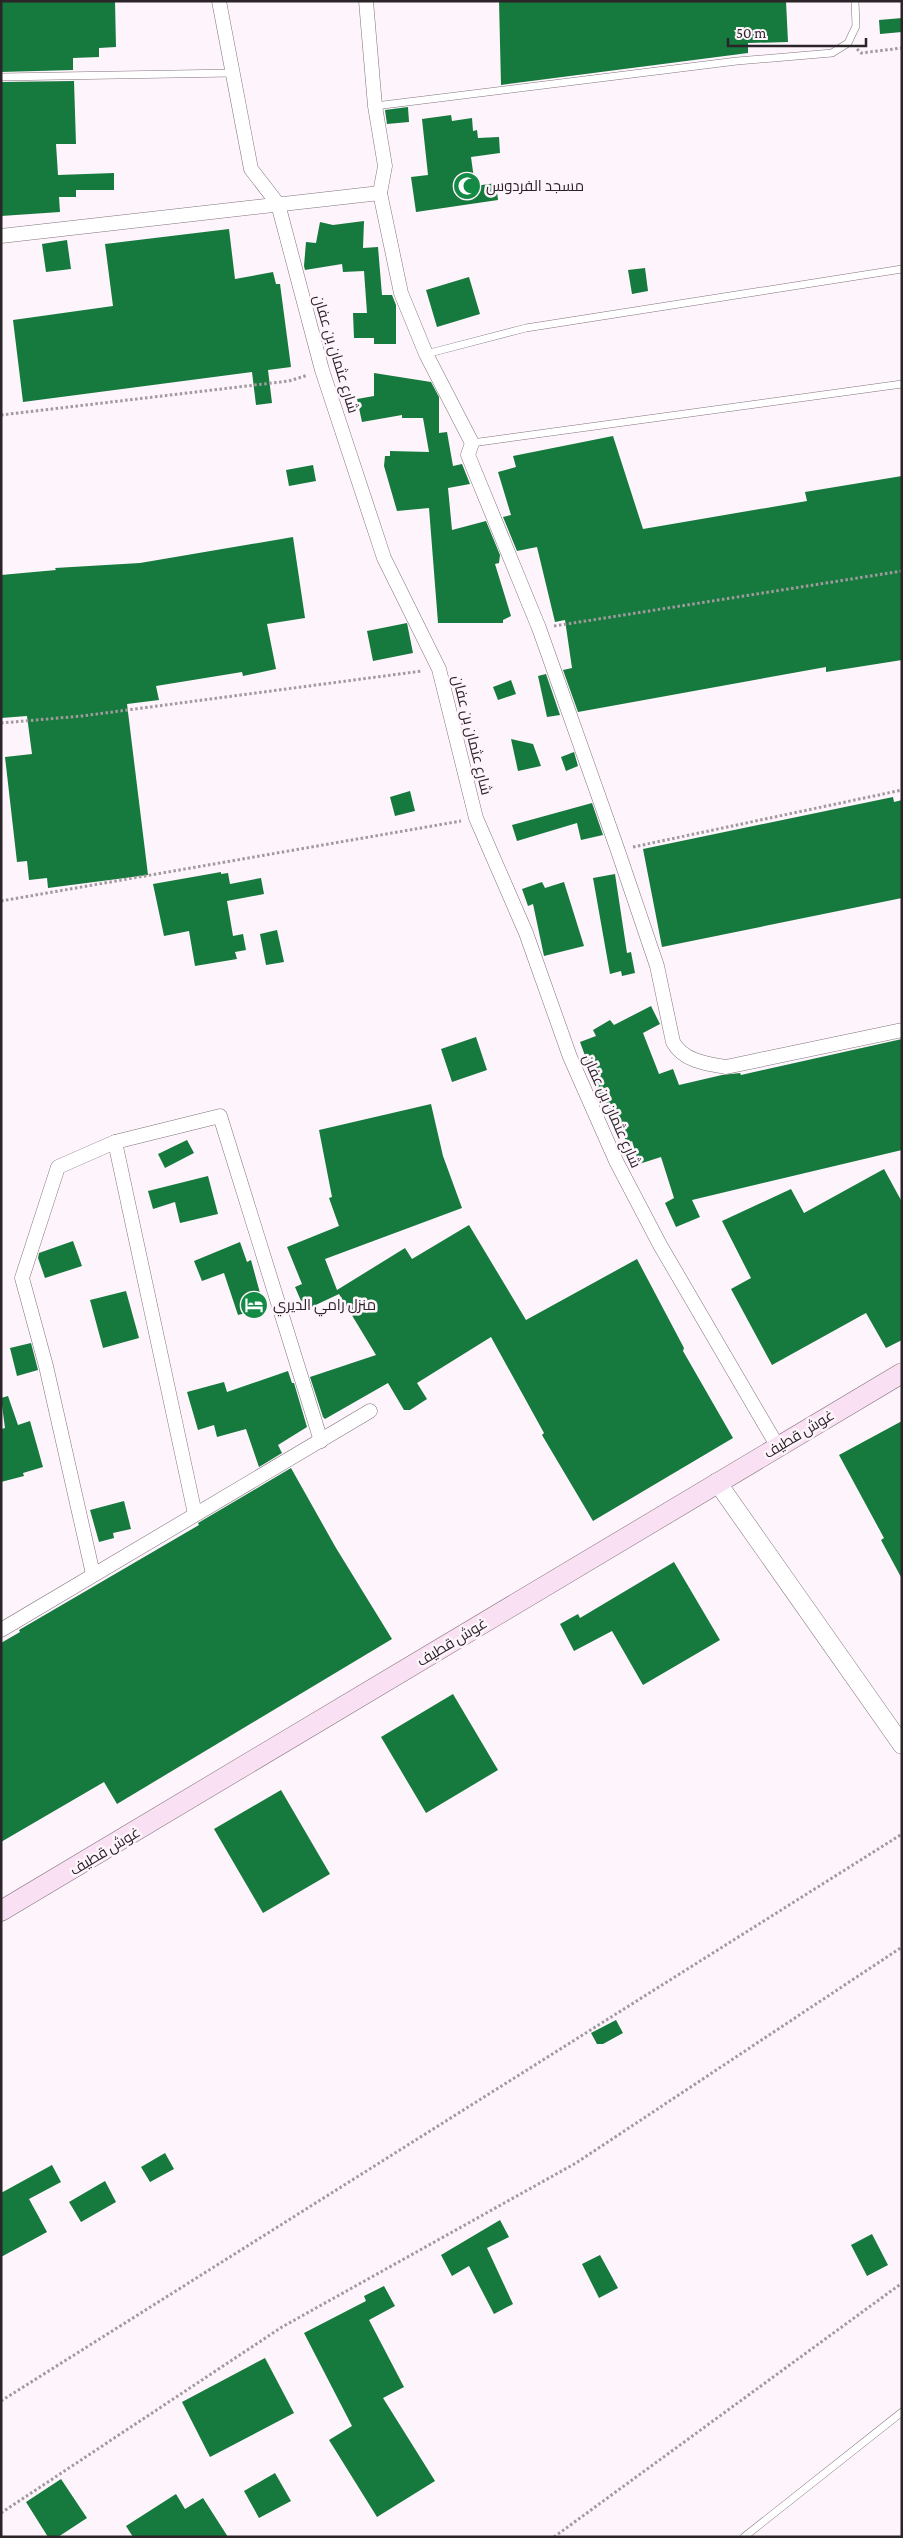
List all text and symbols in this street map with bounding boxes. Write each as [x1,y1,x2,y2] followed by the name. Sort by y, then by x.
[728,15,866,47] scale bar
[736,25,766,41] text: 50 m
[452,171,482,201] mosque icon: مسجد الفردوس
[486,178,584,196] place label: مسجد الفردوس
[308,293,362,416] street label: شارع عثمان بن عفان
[446,674,495,797] street label: شارع عثمان بن عفان
[577,1052,644,1172] street label: شارع عثمان بن عفان
[239,1290,269,1320] hotel icon: منزل رامي الديري
[273,1297,376,1317] place label: منزل رامي الديري
[761,1407,838,1463] street label: غوش قطيف
[414,1615,491,1671] street label: غوش قطيف
[67,1824,144,1880] street label: غوش قطيف

